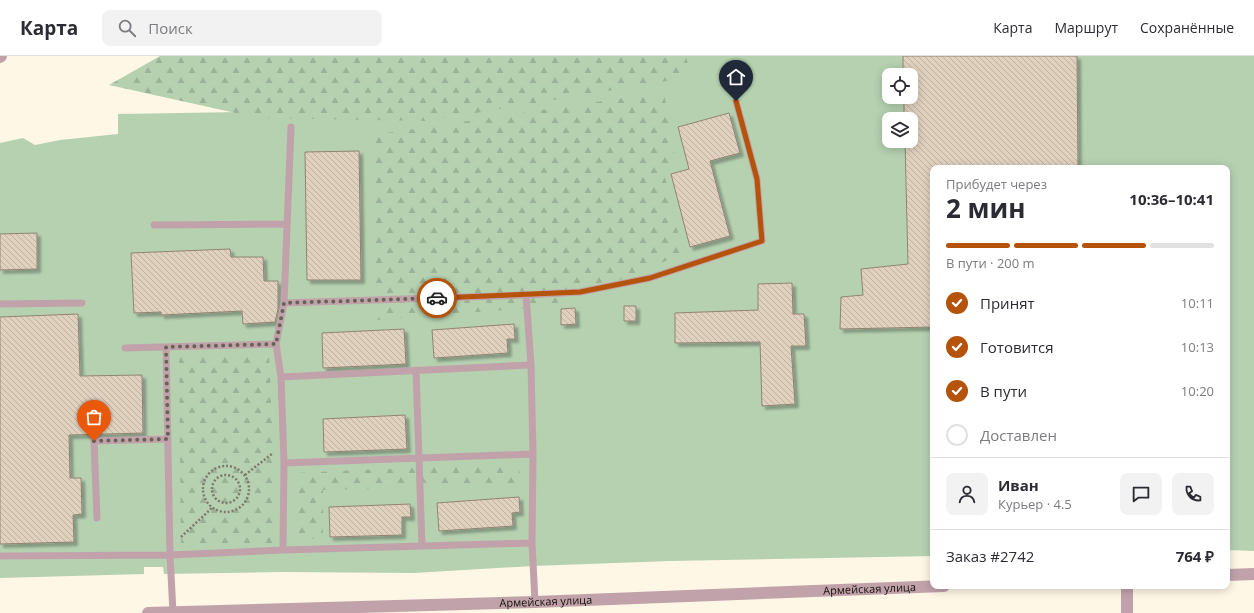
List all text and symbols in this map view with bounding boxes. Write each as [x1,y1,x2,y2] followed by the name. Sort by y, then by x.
[102,10,382,46] search box
[20,15,78,41] text: Карта
[116,17,138,39] icon: search
[148,18,193,38] text: Поиск
[993,18,1032,37] text: Карта
[1054,18,1118,37] text: Маршрут
[1140,18,1234,37] text: Сохранённые
[719,60,753,101] pin
[725,66,747,88] icon: home
[882,68,918,148] map controls
[882,68,918,104] button: locate
[882,112,918,148] button: layers
[946,175,1047,193] text: Прибудет через
[1129,189,1214,209] text: 10:36–10:41
[946,190,1026,226] text: 2 мин
[946,254,1035,272] text: В пути · 200 m
[417,278,457,318] courier
[426,287,448,309] icon: car
[946,292,968,314] icon: check
[980,293,1035,313] text: Принят
[1181,294,1214,312] text: 10:11
[946,336,968,358] icon: check
[980,337,1054,357] text: Готовится
[1181,338,1214,356] text: 10:13
[946,380,968,402] icon: check
[980,381,1027,401] text: В пути
[1181,382,1214,400] text: 10:20
[77,400,111,441] pin
[83,406,105,428] icon: bag
[980,425,1057,445] text: Доставлен
[946,473,988,515] button: person
[1120,473,1162,515] button: chat
[1172,473,1214,515] button: phone
[998,475,1039,495] text: Иван
[998,495,1072,513] text: Курьер · 4.5
[946,546,1034,566] text: Заказ #2742
[1176,546,1214,566] text: 764 ₽
[823,579,916,598] street label: Армейская улица
[499,592,592,610] street label: Армейская улица

